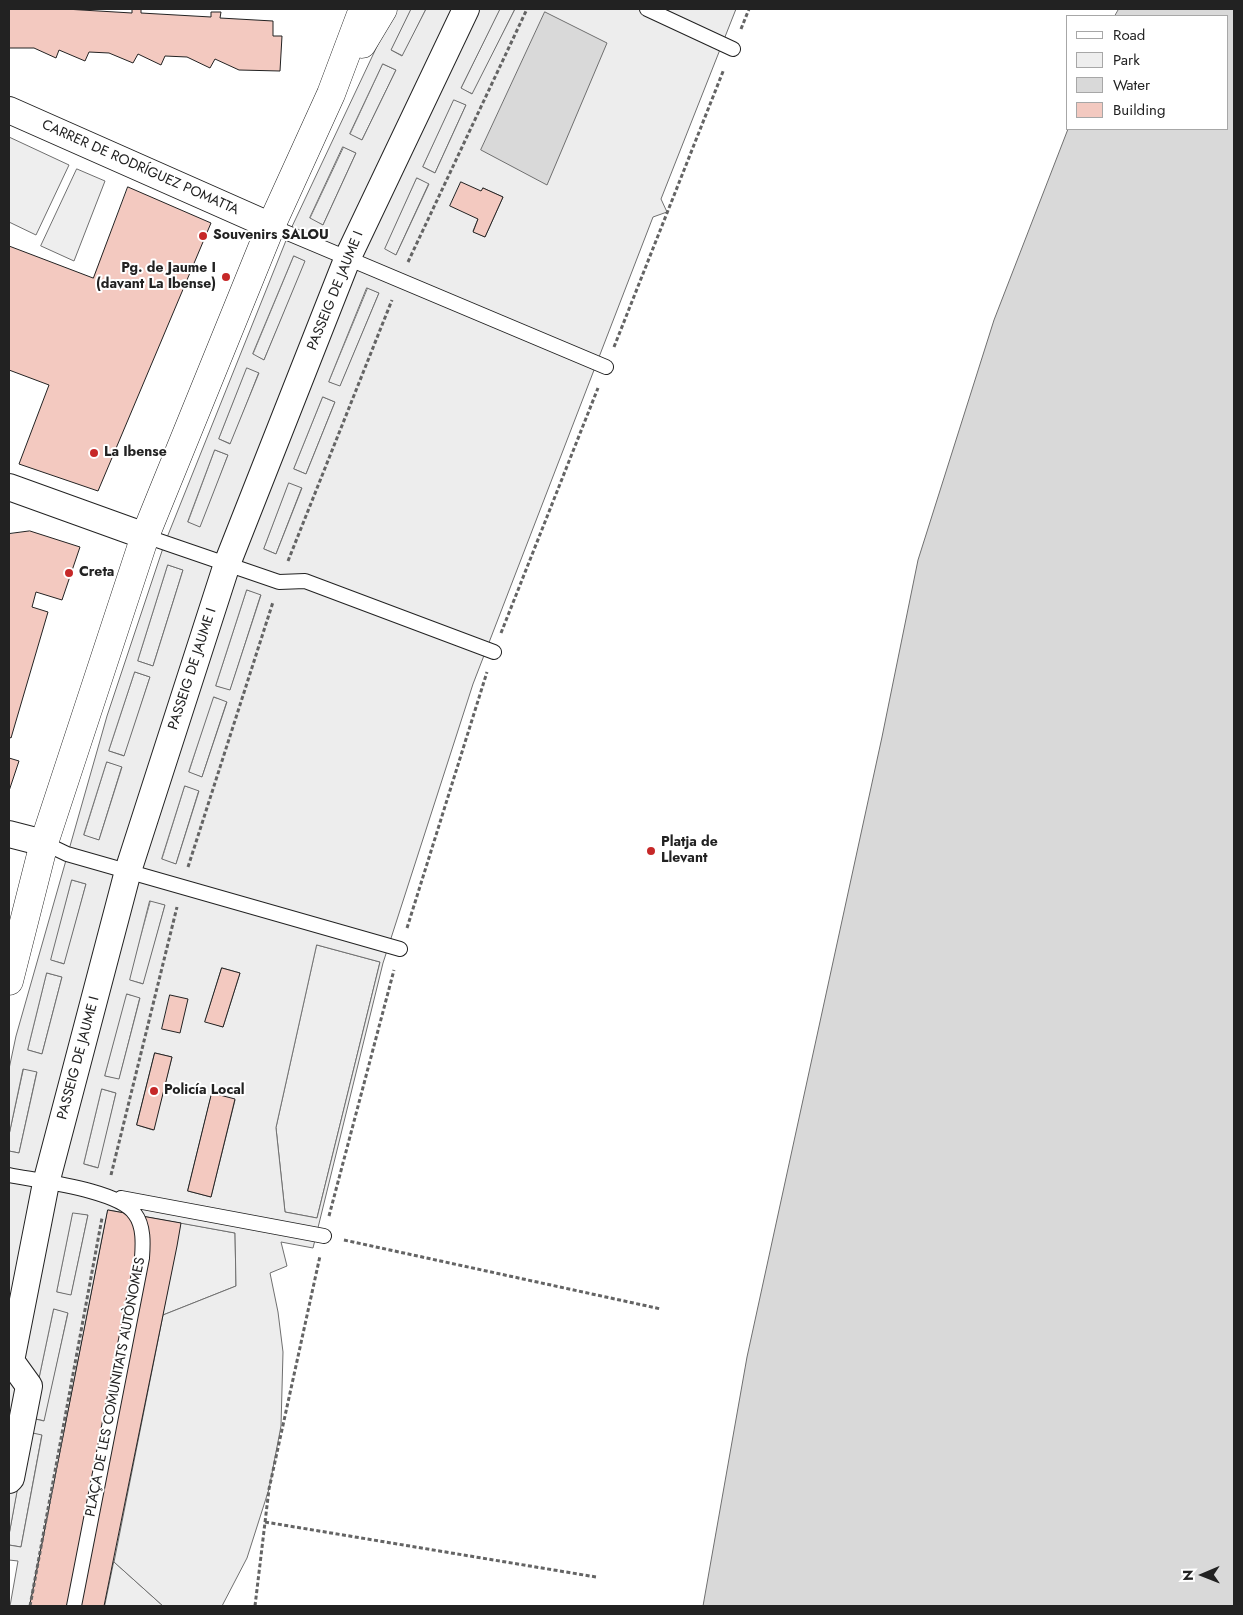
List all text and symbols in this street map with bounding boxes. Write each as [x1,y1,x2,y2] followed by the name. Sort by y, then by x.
[1066,15,1228,130] legend
[1113,24,1145,46] text: Road
[1113,49,1140,71] text: Park
[1113,74,1150,96] text: Water
[1113,99,1165,121] text: Building
[39,117,241,219] street label: CARRER DE RODRÍGUEZ POMATTA
[213,228,329,244] place label: Souvenirs SALOU
[304,229,368,353] street label: PASSEIG DE JAUME I
[197,230,209,242] marker: Souvenirs SALOU
[96,261,216,294] place label: Pg. de Jaume I (davant La Ibense)
[220,271,232,283] marker: Pg. de Jaume I (davant La Ibense)
[104,445,167,461] place label: La Ibense
[88,447,100,459] marker: La Ibense
[79,565,114,581] place label: Creta
[63,567,75,579] marker: Creta
[165,606,221,732] street label: PASSEIG DE JAUME I
[661,835,718,868] place label: Platja de Llevant
[645,845,657,857] marker: Platja de Llevant
[54,995,104,1121] street label: PASSEIG DE JAUME I
[164,1083,245,1099] place label: Policía Local
[148,1085,160,1097] marker: Policía Local
[83,1256,149,1518] street label: PLAÇA DE LES COMUNITATS AUTÒNOMES
[1178,1550,1228,1600] north arrow
[1178,1570,1198,1581] text: N

